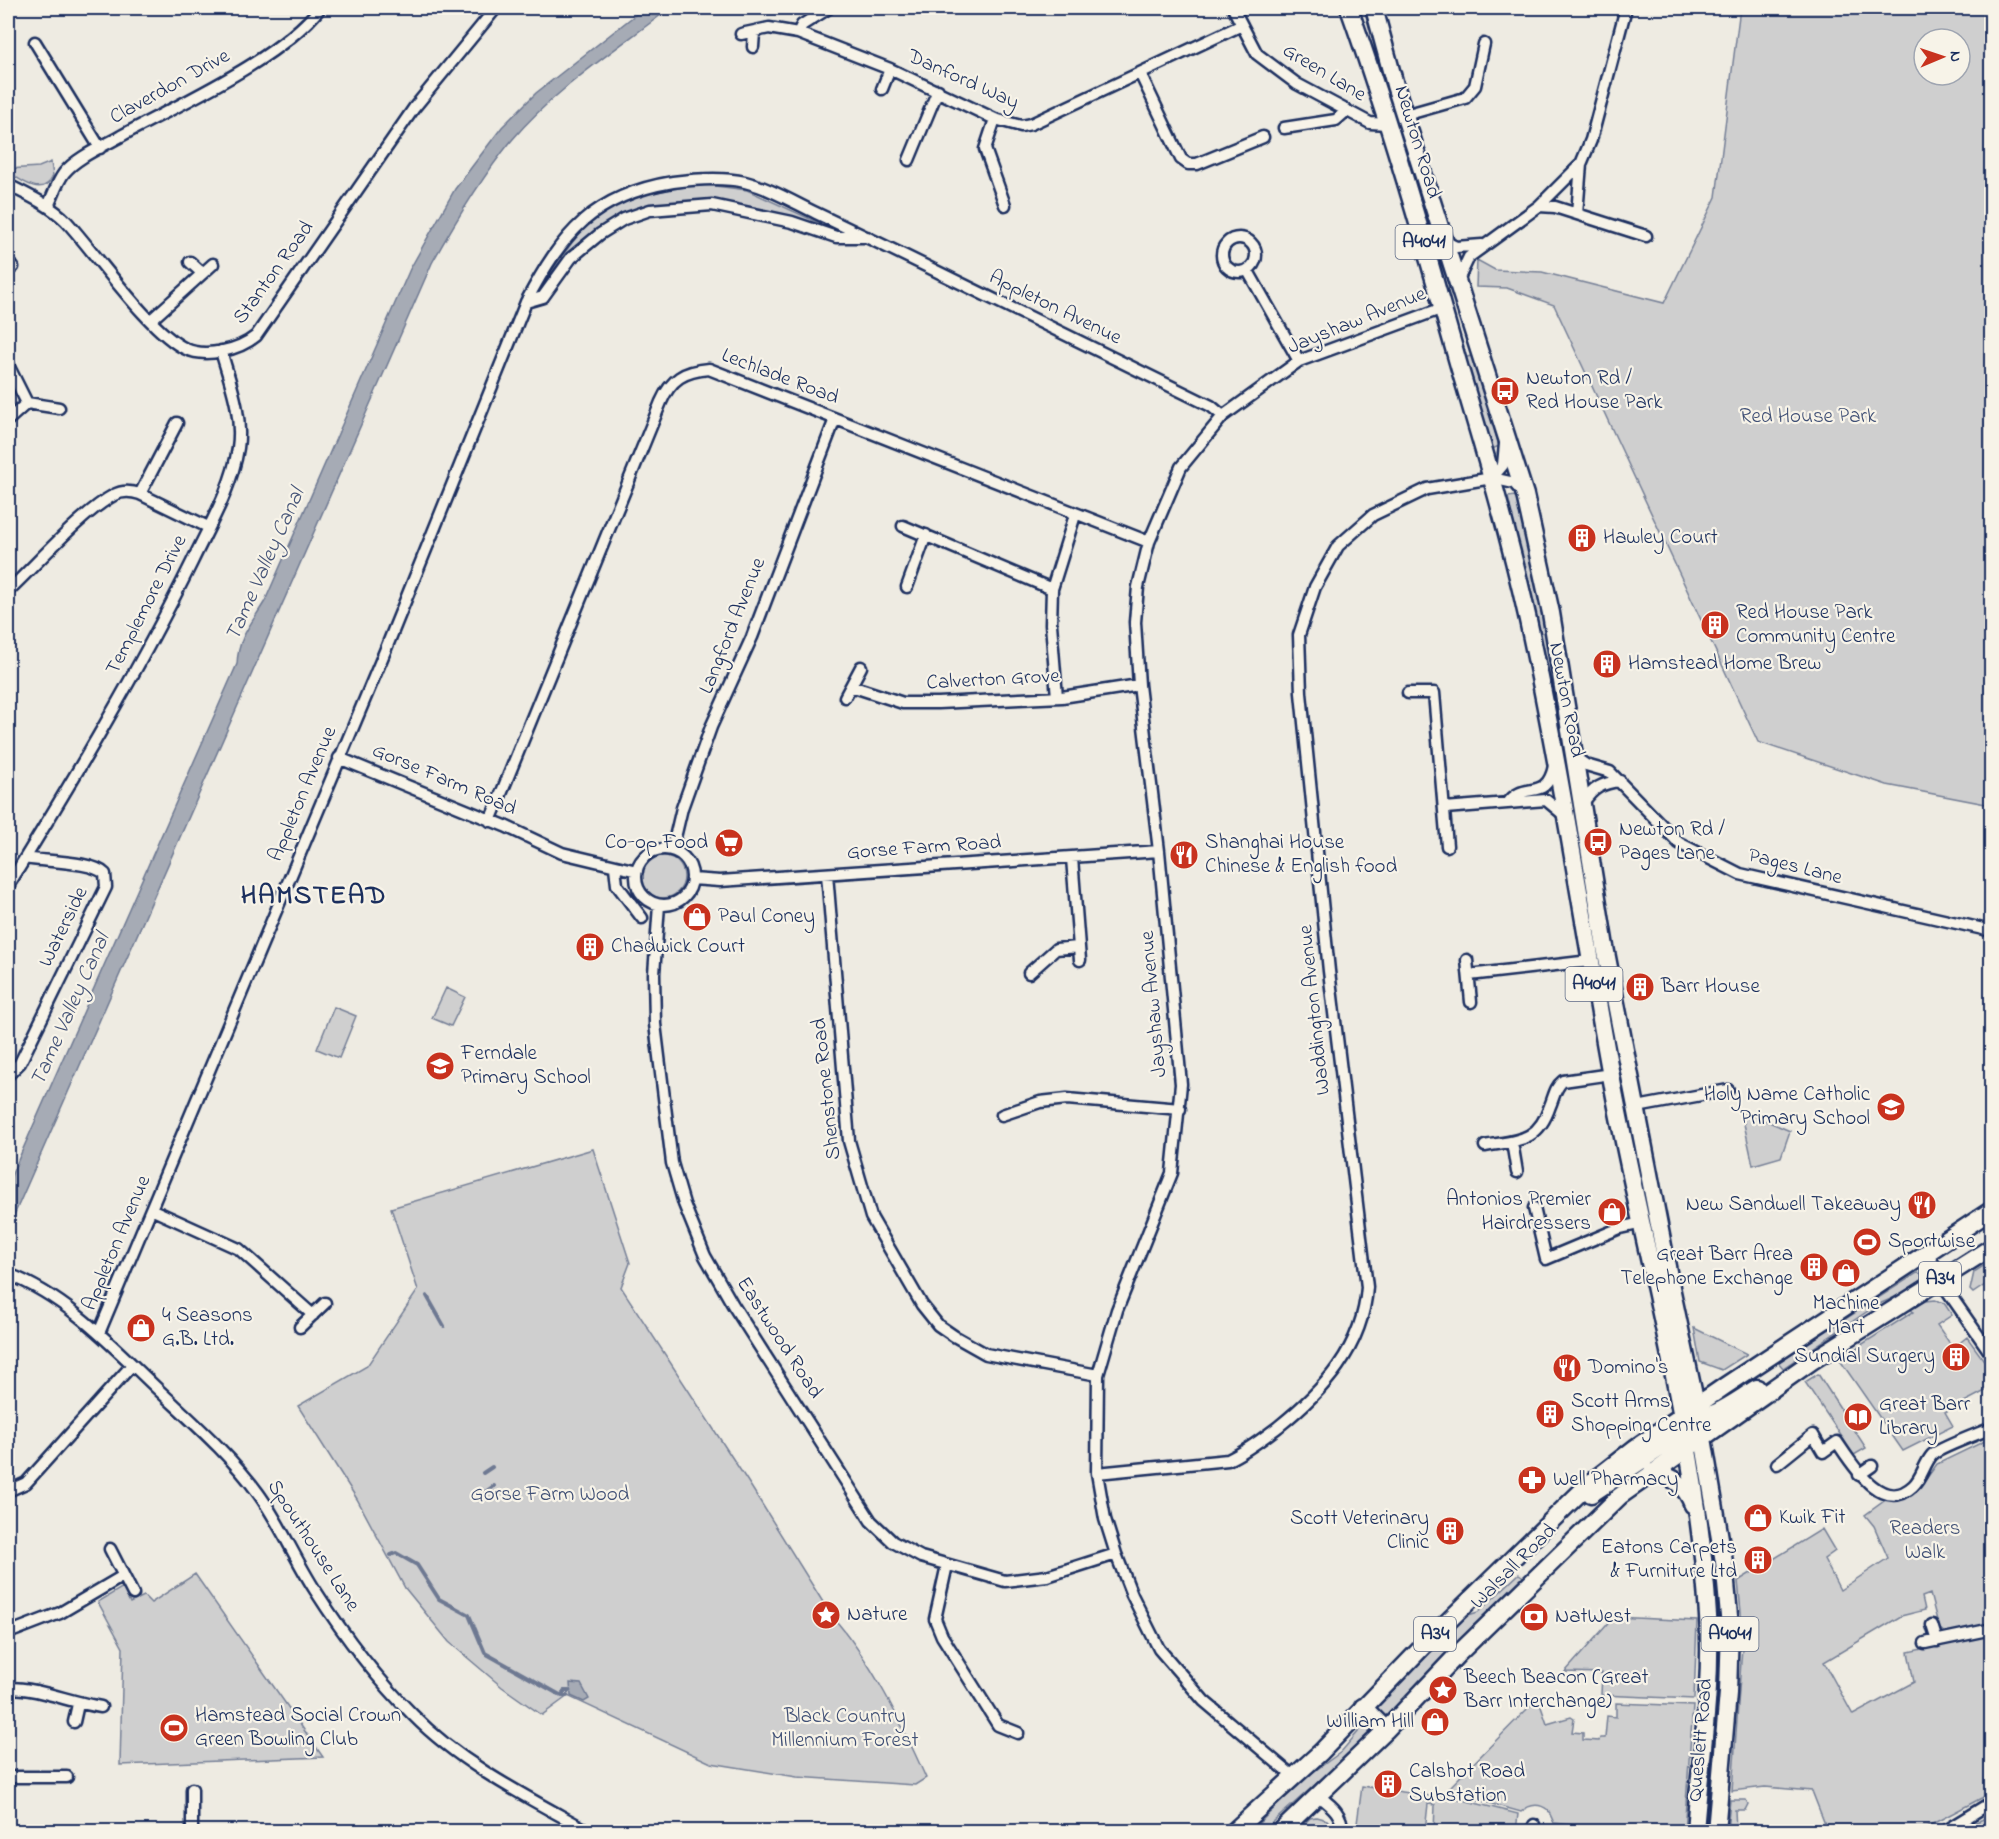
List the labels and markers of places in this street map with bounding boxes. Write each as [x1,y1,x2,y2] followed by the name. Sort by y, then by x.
[1526,364,1663,418] place label: Newton Rd / Red House Park
[1489,375,1521,407] bus stop icon: Newton Rd / Red House Park
[1566,522,1598,554] building icon: Hawley Court
[1603,523,1718,555] place label: Hawley Court
[1736,598,1896,654] place label: Red House Park Community Centre
[1699,609,1731,641] building icon: Red House Park Community Centre
[1591,648,1623,680] building icon: Hamstead Home Brew
[1628,649,1821,679] place label: Hamstead Home Brew
[1619,815,1726,871] place label: Newton Rd / Pages Lane
[1582,826,1614,858] bus stop icon: Newton Rd / Pages Lane
[713,827,745,859] supermarket icon: Co-op Food
[605,828,708,858] place label: Co-op Food
[1205,828,1397,884] place label: Shanghai House Chinese & English food
[1168,839,1200,871] restaurant icon: Shanghai House Chinese & English food
[681,901,713,933] shop icon: Paul Coney
[718,902,815,934] place label: Paul Coney
[574,931,606,963] building icon: Chadwick Court
[611,932,745,962] place label: Chadwick Court
[1624,971,1656,1003] building icon: Barr House
[1660,972,1761,1002] place label: Barr House
[460,1039,591,1095] place label: Ferndale Primary School
[424,1050,456,1082] school or university icon: Ferndale Primary School
[1704,1080,1871,1136] place label: Holy Name Catholic Primary School
[1875,1091,1907,1123] school or university icon: Holy Name Catholic Primary School
[1446,1185,1591,1239] place label: Antonios Premier Hairdressers
[1906,1189,1938,1221] restaurant icon: New Sandwell Takeaway
[1686,1190,1901,1222] place label: New Sandwell Takeaway
[1596,1196,1628,1228] shop icon: Antonios Premier Hairdressers
[1851,1226,1883,1258] sports icon: Sportwise
[1888,1227,1976,1257] place label: Sportwise
[1621,1240,1794,1296] place label: Great Barr Area Telephone Exchange
[1798,1251,1830,1283] building icon: Great Barr Area Telephone Exchange
[1830,1257,1862,1289] shop icon: Machine Mart
[1813,1289,1880,1343] place label: Machine Mart
[162,1301,253,1355] place label: 4 Seasons G.B. Ltd.
[125,1312,157,1344] shop icon: 4 Seasons G.B. Ltd.
[1940,1341,1972,1373] building icon: Sundial Surgery
[1795,1342,1935,1374] place label: Sundial Surgery
[1551,1352,1583,1384] restaurant icon: Domino's
[1587,1353,1669,1383] place label: Domino's
[1571,1387,1712,1443] place label: Scott Arms Shopping Centre
[1879,1390,1971,1446] place label: Great Barr Library
[1534,1398,1566,1430] building icon: Scott Arms Shopping Centre
[1842,1401,1874,1433] library icon: Great Barr Library
[1516,1464,1548,1496] pharmacy icon: Well Pharmacy
[1553,1465,1678,1497] place label: Well Pharmacy
[1742,1502,1774,1534] shop icon: Kwik Fit
[1779,1503,1846,1533] place label: Kwik Fit
[1290,1504,1430,1558] place label: Scott Veterinary Clinic
[1434,1515,1466,1547] building icon: Scott Veterinary Clinic
[1601,1533,1737,1587] place label: Eatons Carpets & Furniture Ltd
[1742,1544,1774,1576] building icon: Eatons Carpets & Furniture Ltd
[810,1599,842,1631] place icon: Nature
[847,1600,908,1630] place label: Nature
[1518,1601,1550,1633] bank icon: NatWest
[1555,1602,1631,1632] place label: NatWest
[1463,1663,1649,1719] place label: Beech Beacon (Great Barr Interchange)
[1427,1674,1459,1706] place icon: Beech Beacon (Great Barr Interchange)
[195,1701,401,1757] place label: Hamstead Social Crown Green Bowling Club
[1419,1706,1451,1738] shop icon: William Hill
[1326,1707,1414,1737] place label: William Hill
[158,1712,190,1744] sports icon: Hamstead Social Crown Green Bowling Club
[1409,1757,1525,1811] place label: Calshot Road Substation
[1372,1768,1404,1800] building icon: Calshot Road Substation

